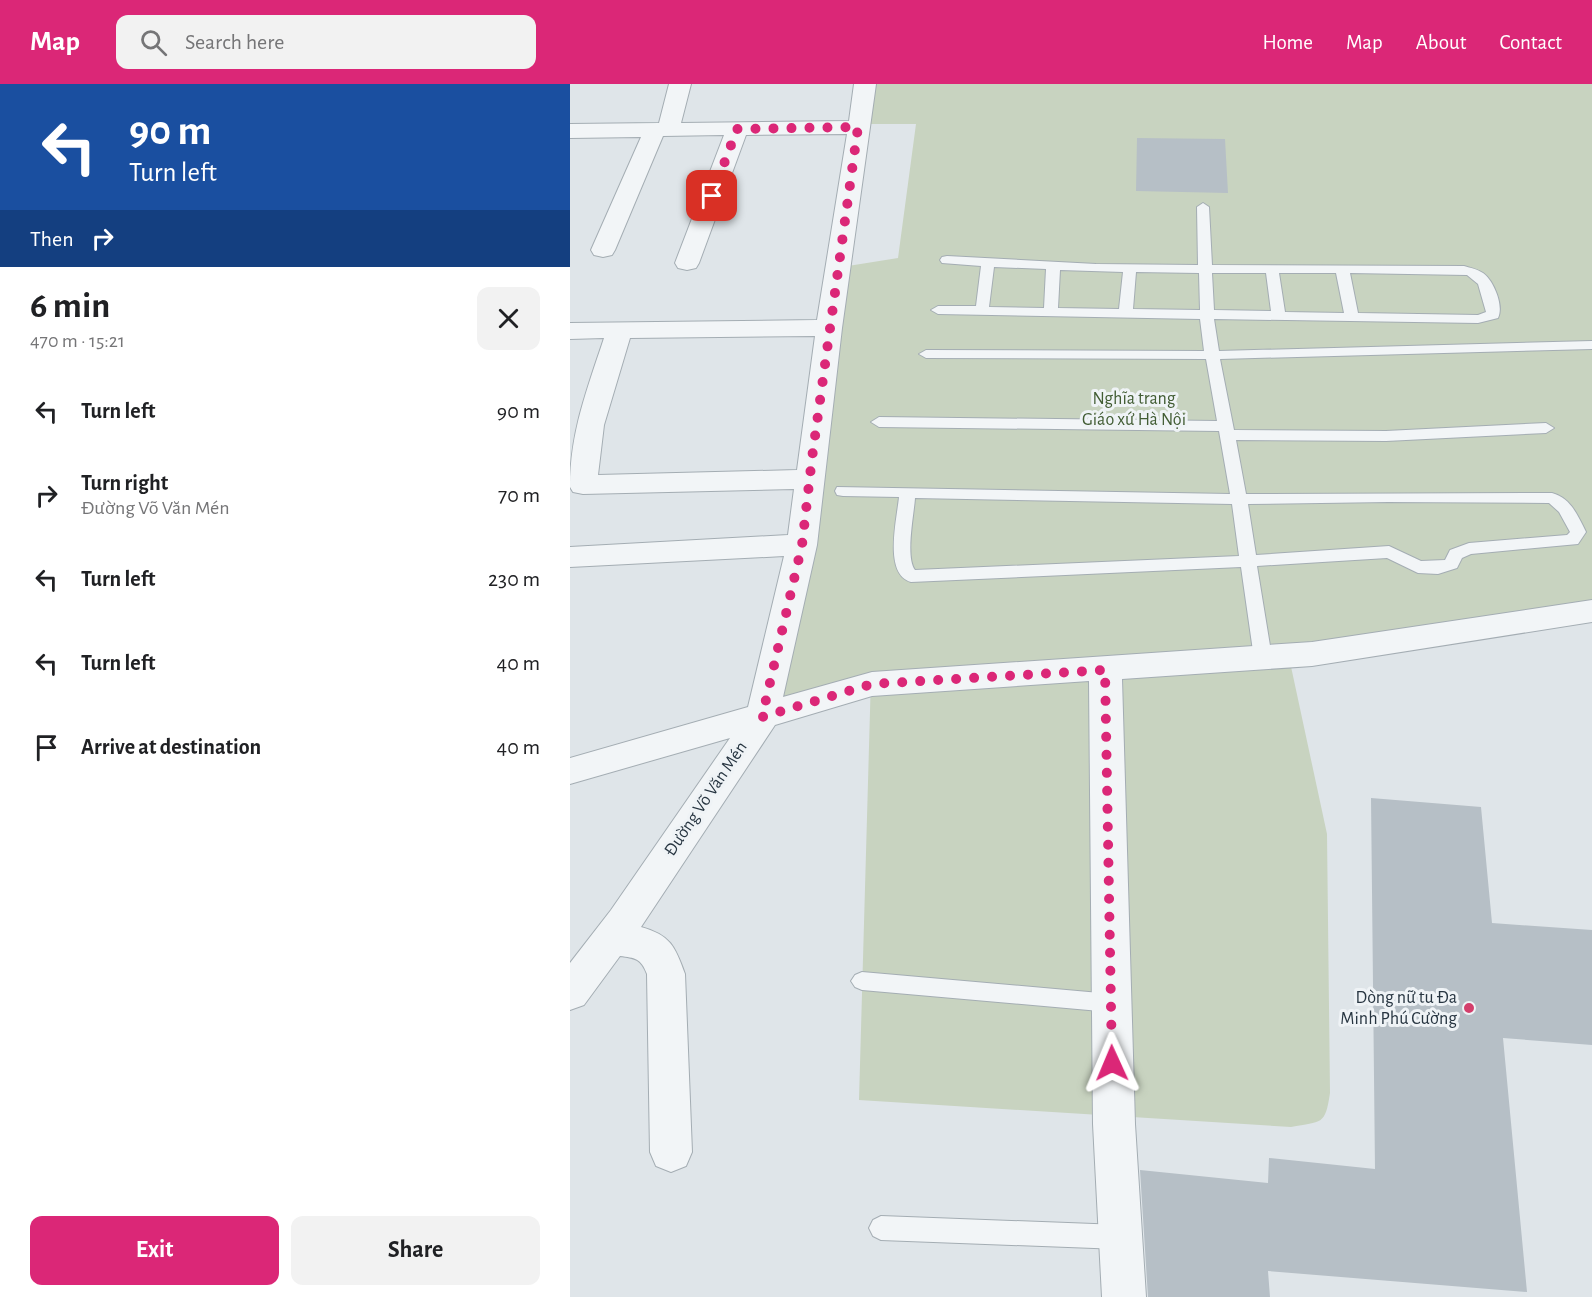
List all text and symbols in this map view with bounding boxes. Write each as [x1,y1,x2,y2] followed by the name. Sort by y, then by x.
[116,15,536,69] search box
[137,26,170,59] icon: search
[30,28,80,56] text: Map
[185,31,284,53] text: Search here
[1262,32,1313,53] text: Home
[1346,32,1383,53] text: Map
[1416,32,1466,53] text: About
[1499,32,1562,53] text: Contact
[30,108,108,186] icon: left
[129,110,211,152] text: 90 m
[129,159,217,186] text: Turn left
[686,170,737,221] pin
[695,179,728,212] icon: arrive
[86,222,119,255] icon: right
[30,228,74,250] text: Then
[477,287,540,350] button: close
[30,288,110,324] text: 6 min
[30,331,125,351] text: 470 m · 15:21
[1082,390,1186,429] park label: Nghĩa trang Giáo xứ Hà Nội
[30,395,63,428] icon: left
[81,400,155,422] text: Turn left
[497,400,540,422] text: 90 m
[81,472,168,494] text: Turn right
[30,479,63,512] icon: right
[498,484,540,506] text: 70 m
[81,498,230,518] text: Đường Võ Văn Mén
[30,563,63,596] icon: left
[81,568,155,590] text: Turn left
[488,568,540,590] text: 230 m
[30,647,63,680] icon: left
[81,652,155,674] text: Turn left
[497,652,540,674] text: 40 m
[30,731,63,764] icon: arrive
[81,736,261,758] text: Arrive at destination
[497,736,540,758] text: 40 m
[661,739,751,859] street label: Đường Võ Văn Mén
[1340,989,1457,1028] place label: Dòng nữ tu Đa Minh Phú Cường
[1462,1001,1476,1015] marker: Dòng nữ tu Đa Minh Phú Cường
[1080,1031,1144,1095] position arrow
[30,1216,279,1285] button: Exit
[291,1216,540,1285] button: Share

